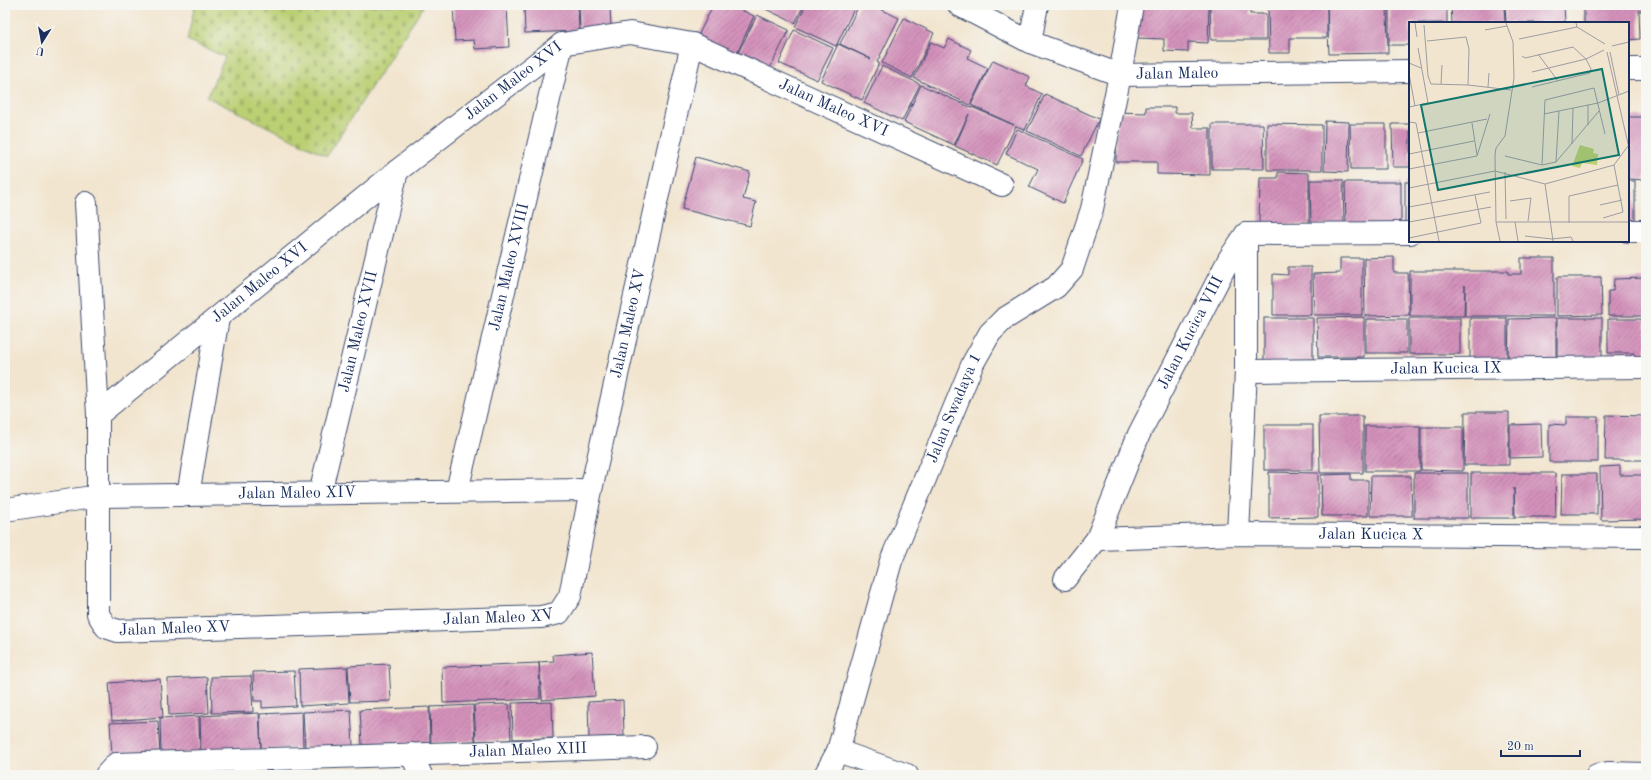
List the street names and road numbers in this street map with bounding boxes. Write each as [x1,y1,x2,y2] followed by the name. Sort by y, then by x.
[462,39,565,124] street label: Jalan Maleo XVI
[1136,66,1219,83] street label: Jalan Maleo
[776,76,890,140] street label: Jalan Maleo XVI
[487,202,532,333] street label: Jalan Maleo XVIII
[209,239,311,326] street label: Jalan Maleo XVI
[609,267,649,380] street label: Jalan Maleo XV
[336,269,381,394] street label: Jalan Maleo XVII
[1155,274,1227,392] street label: Jalan Kucica VIII
[924,351,985,465] street label: Jalan Swadaya 1
[1390,360,1502,378] street label: Jalan Kucica IX
[238,485,356,502] street label: Jalan Maleo XIV
[1318,527,1424,543] street label: Jalan Kucica X
[442,606,556,628] street label: Jalan Maleo XV
[119,619,231,639] street label: Jalan Maleo XV
[469,741,587,761] street label: Jalan Maleo XIII

